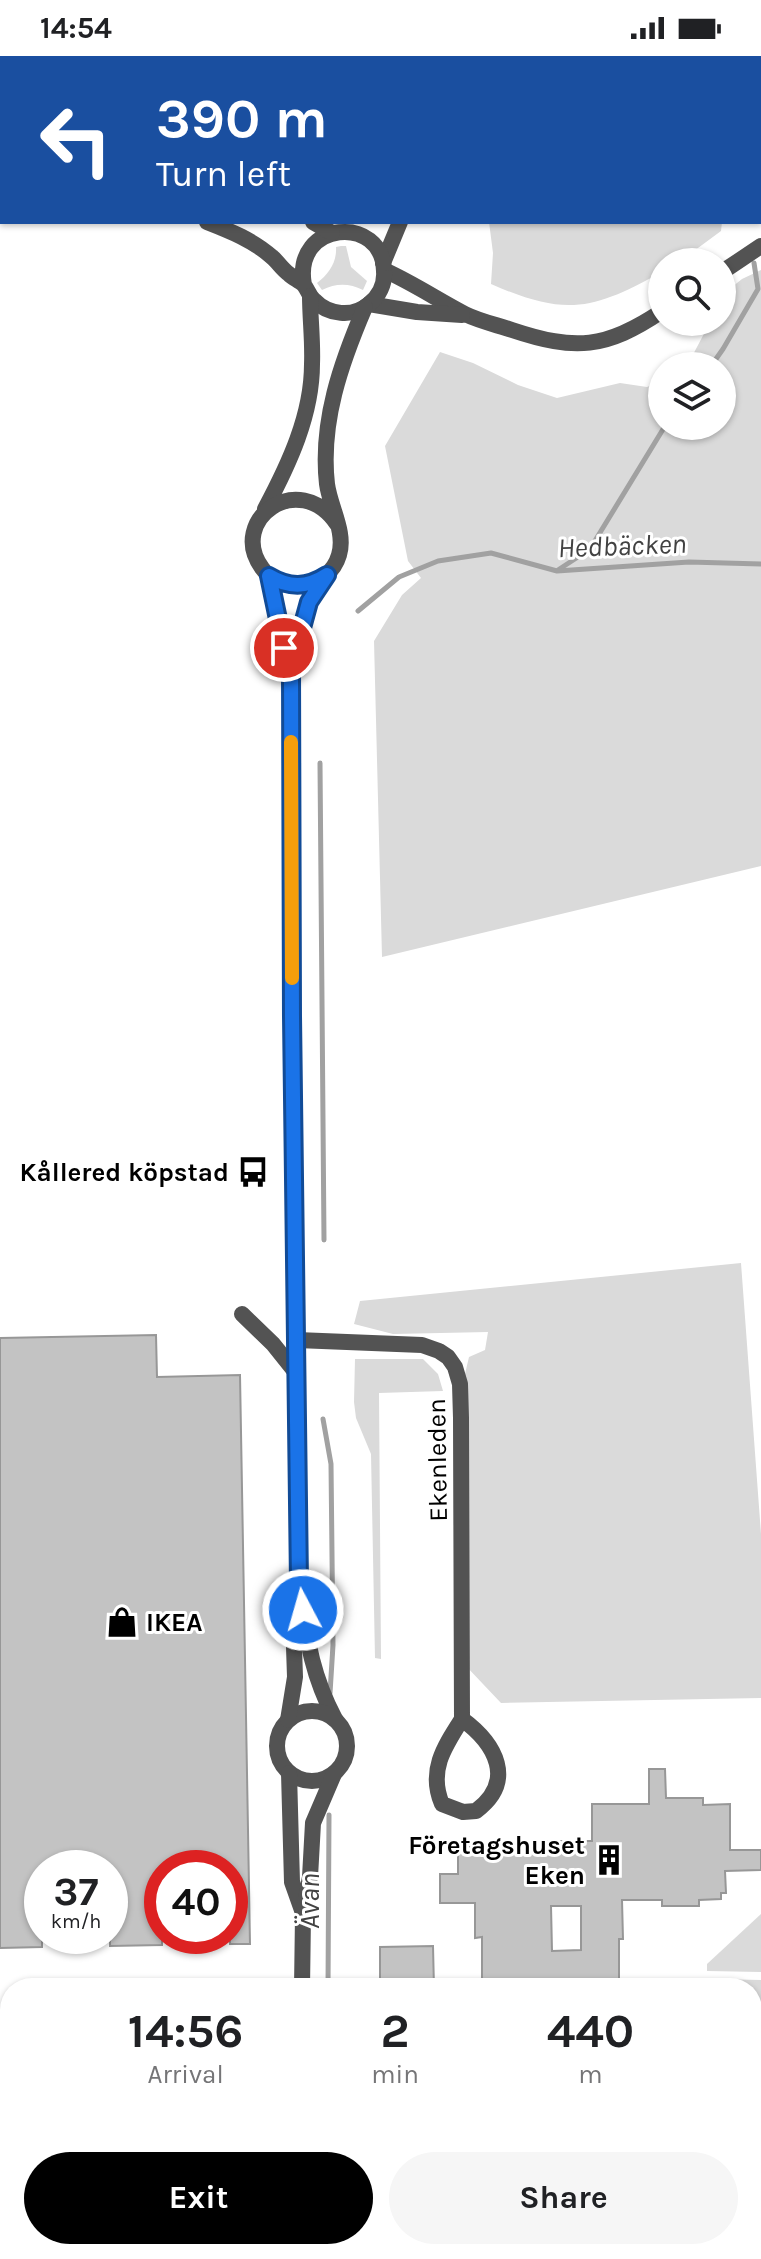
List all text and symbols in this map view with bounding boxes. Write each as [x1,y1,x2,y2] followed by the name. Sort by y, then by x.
[40,10,112,46] text: 14:54
[156,86,328,151] text: 390 m
[24,88,128,192] icon: left
[156,153,291,195] text: Turn left
[648,248,736,440] map controls
[648,248,736,336] button: search
[648,352,736,440] button: layers
[557,527,687,564] water label: Hedbäcken
[250,614,318,682] pin
[262,626,306,670] icon: arrive
[236,1155,270,1189] bus stop icon: Kållered köpstad
[20,1157,229,1188] place label: Kållered köpstad
[421,1398,454,1522] street label: Ekenleden
[261,1568,345,1652] position arrow
[105,1605,139,1639] shop icon: IKEA
[146,1607,202,1638] place label: IKEA
[408,1830,585,1891] place label: Företagshuset Eken
[592,1843,626,1877] building icon: Företagshuset Eken
[144,1850,248,1954] speed limit sign: 40
[54,1868,98,1915] text: 37
[293,1873,326,1929] water label: Ävan
[51,1910,101,1933] text: km/h
[128,2003,243,2059] text: 14:56
[381,2003,410,2059] text: 2
[547,2003,634,2059] text: 440
[148,2059,224,2090] text: Arrival
[371,2059,419,2090] text: min
[578,2059,603,2090] text: m
[24,2152,373,2244] button: Exit
[389,2152,738,2244] button: Share

